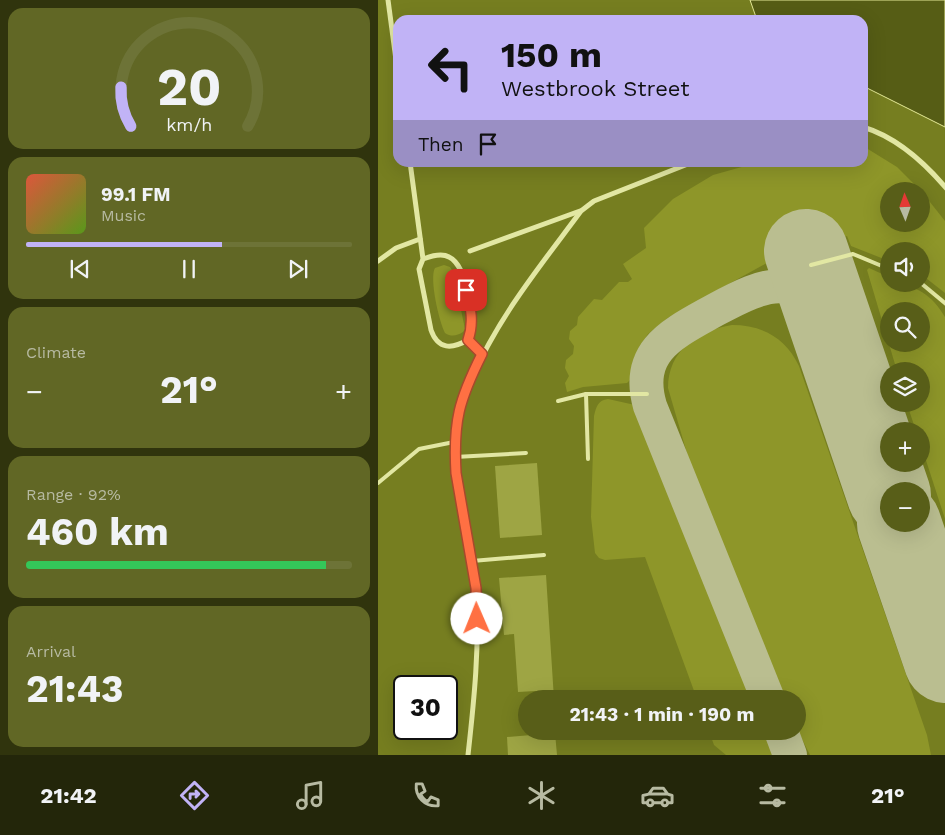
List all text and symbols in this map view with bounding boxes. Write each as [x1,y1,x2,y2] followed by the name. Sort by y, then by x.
[501,34,602,76] text: 150 m
[418,35,483,100] icon: left
[157,57,221,118] text: 20
[501,76,689,101] text: Westbrook Street
[166,114,212,135] text: km/h
[474,130,502,158] icon: arrive
[418,133,464,156] text: Then
[880,182,930,232] north arrow
[880,182,930,532] map controls
[101,183,170,206] text: 99.1 FM
[101,206,146,225] text: Music
[880,242,930,292] button: sound
[66,255,94,283] icon: previous
[175,255,203,283] icon: pause
[284,255,312,283] icon: next
[445,269,487,311] pin
[452,276,480,304] icon: arrive
[880,302,930,352] button: search
[26,343,86,362] text: Climate
[880,362,930,412] button: layers
[160,368,218,412] text: 21°
[26,375,43,408] text: −
[335,375,352,408] text: +
[880,422,930,472] button: +
[880,482,930,532] button: −
[26,485,121,504] text: Range · 92%
[26,510,169,554] text: 460 km
[450,592,502,644] position arrow
[26,642,76,661] text: Arrival
[26,667,124,711] text: 21:43
[393,675,458,740] speed limit sign: 30
[570,703,754,726] text: 21:43 · 1 min · 190 m
[177,778,212,813] icon: directions
[293,778,328,813] icon: music
[409,778,444,813] icon: phone
[524,778,559,813] icon: climate
[640,778,675,813] icon: car
[755,778,790,813] icon: filters
[40,783,97,808] text: 21:42
[871,783,905,808] text: 21°

